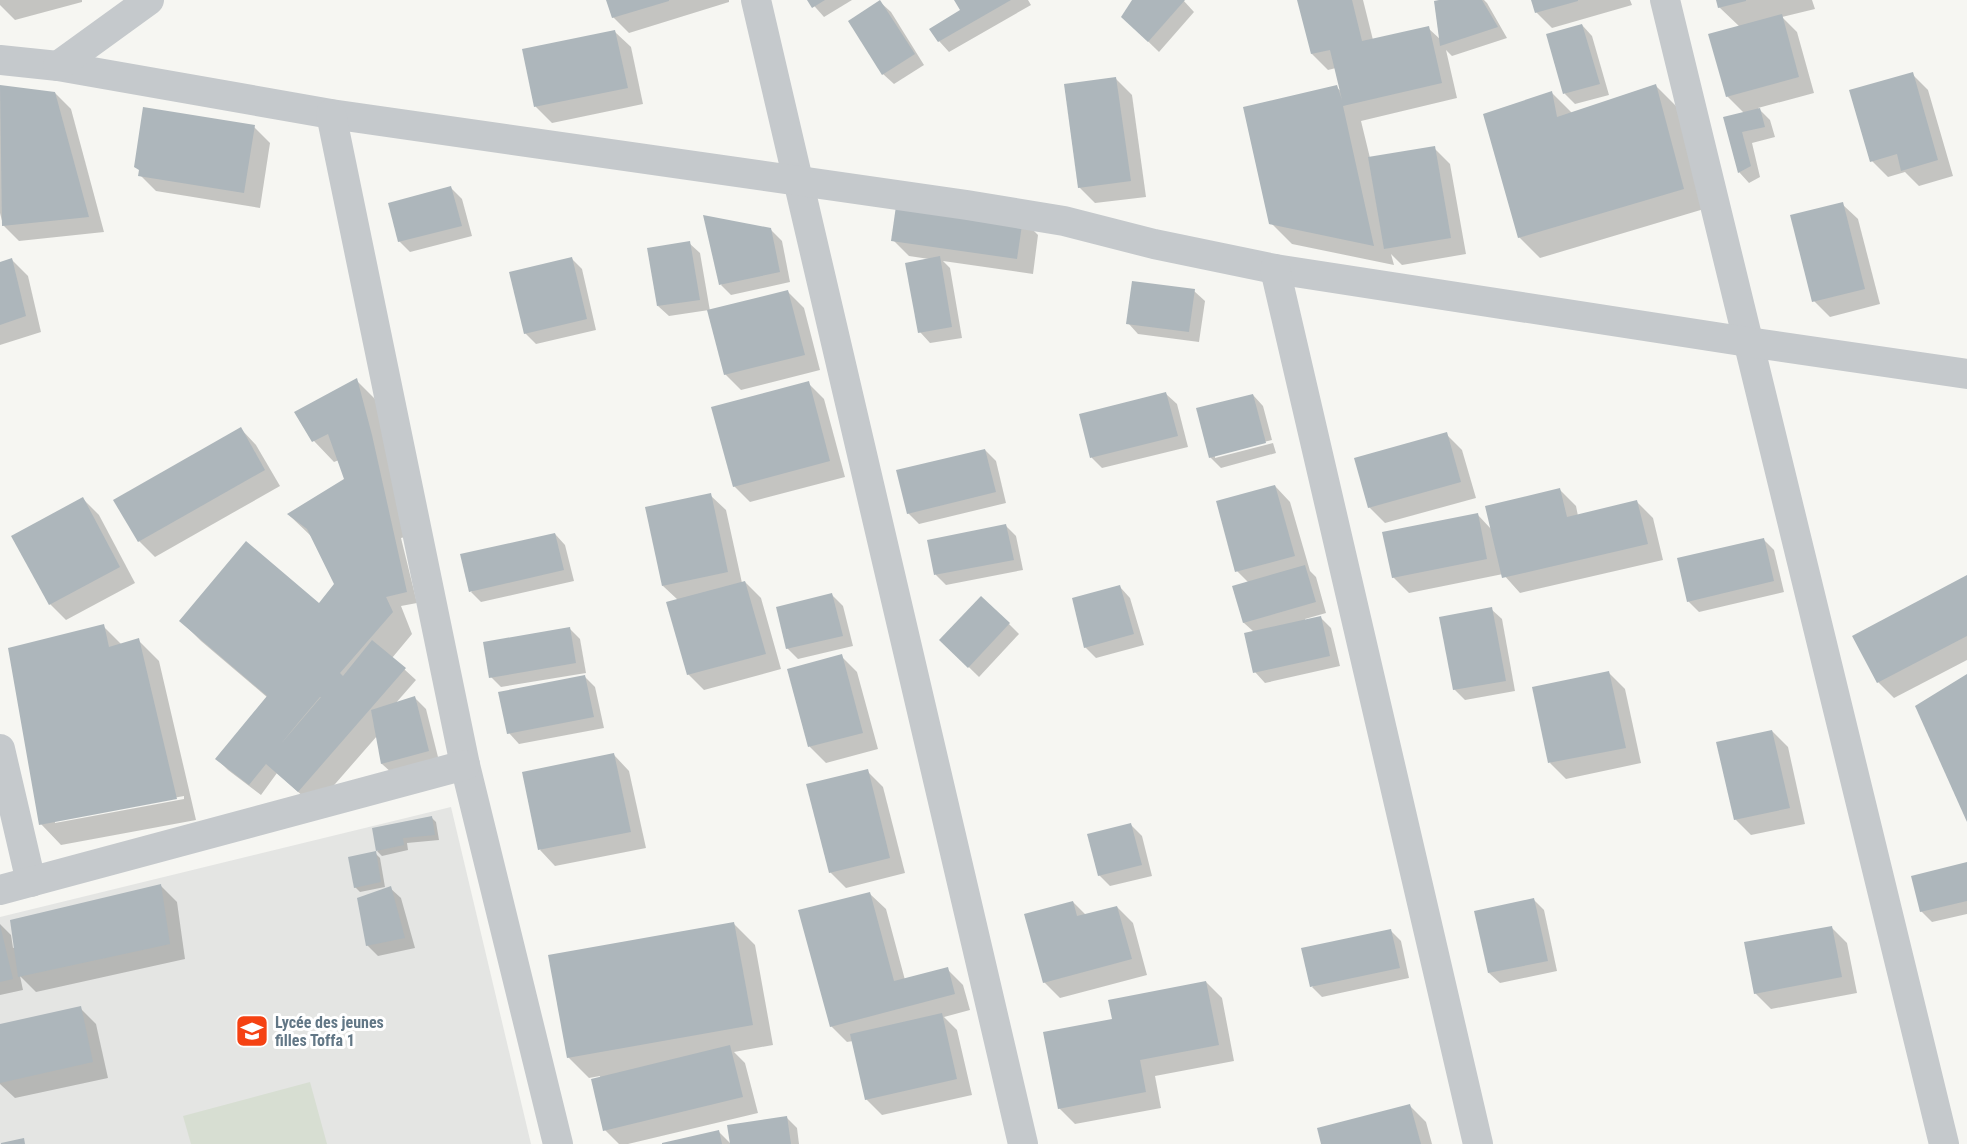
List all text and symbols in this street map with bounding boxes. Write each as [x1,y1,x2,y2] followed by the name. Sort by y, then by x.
[234,1013,270,1049] school or university icon: Lycée des jeunes filles Toffa 1
[275,1013,384,1050] place label: Lycée des jeunes filles Toffa 1

